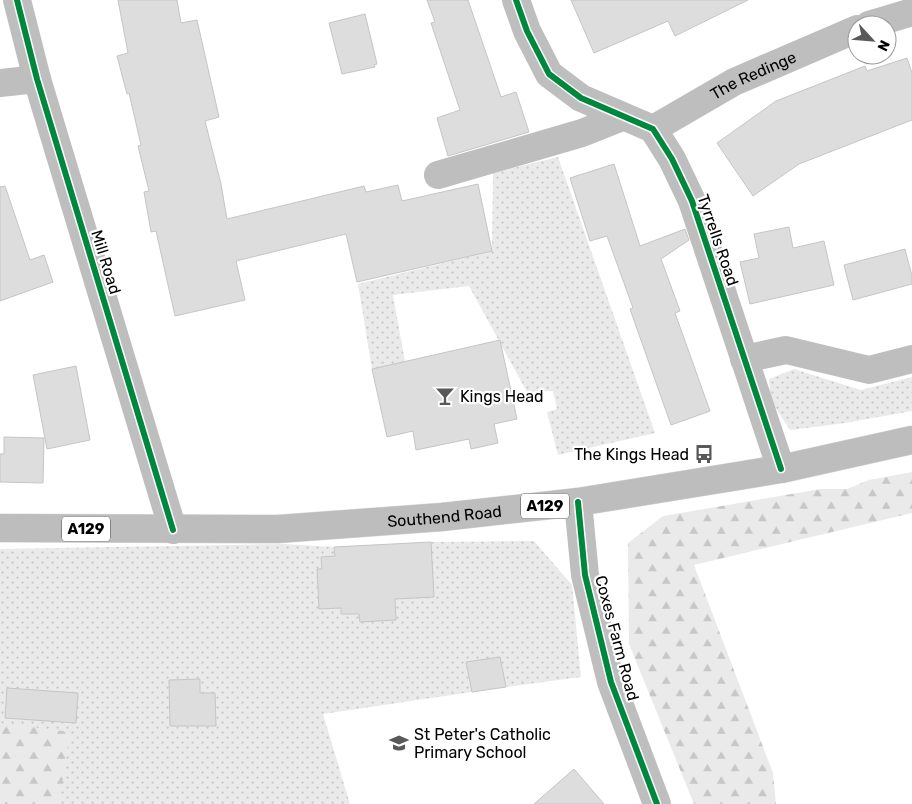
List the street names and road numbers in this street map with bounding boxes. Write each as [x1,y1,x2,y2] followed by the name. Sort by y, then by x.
[707,47,799,103] street label: The Redinge
[693,192,743,288] street label: Tyrrells Road
[87,228,125,296] street label: Mill Road
[521,494,569,518] road number: A129
[387,501,503,530] street label: Southend Road
[62,516,110,542] road number: A129
[591,573,643,703] street label: Coxes Farm Road

